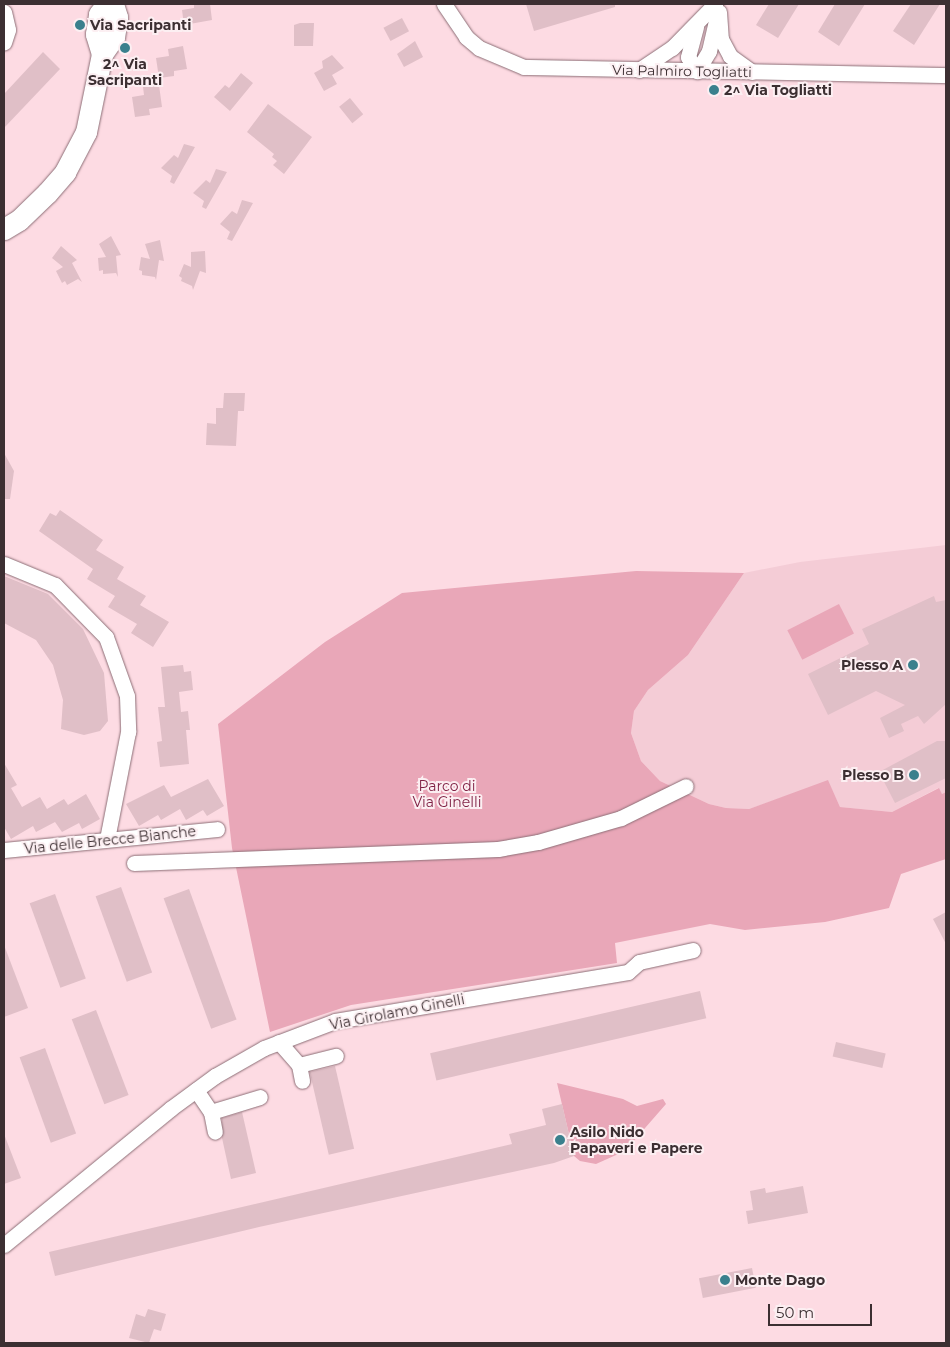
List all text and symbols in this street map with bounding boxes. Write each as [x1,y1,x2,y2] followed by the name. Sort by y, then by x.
[90,17,191,33] place label: Via Sacripanti
[74,19,86,31] marker: Via Sacripanti
[119,42,131,54] marker: 2^ Via Sacripanti
[88,56,162,88] place label: 2^ Via Sacripanti
[612,61,752,81] street label: Via Palmiro Togliatti
[724,82,832,98] place label: 2^ Via Togliatti
[708,84,720,96] marker: 2^ Via Togliatti
[841,657,903,673] place label: Plesso A
[907,659,919,671] marker: Plesso A
[842,767,904,783] place label: Plesso B
[908,769,920,781] marker: Plesso B
[412,778,482,810] park label: Parco di Via Ginelli
[23,823,197,857] street label: Via delle Brecce Bianche
[328,991,466,1033] street label: Via Girolamo Ginelli
[570,1124,703,1156] place label: Asilo Nido Papaveri e Papere
[554,1134,566,1146] marker: Asilo Nido Papaveri e Papere
[735,1272,825,1288] place label: Monte Dago
[719,1274,731,1286] marker: Monte Dago
[770,1294,874,1326] scale bar
[776,1303,814,1322] text: 50 m

